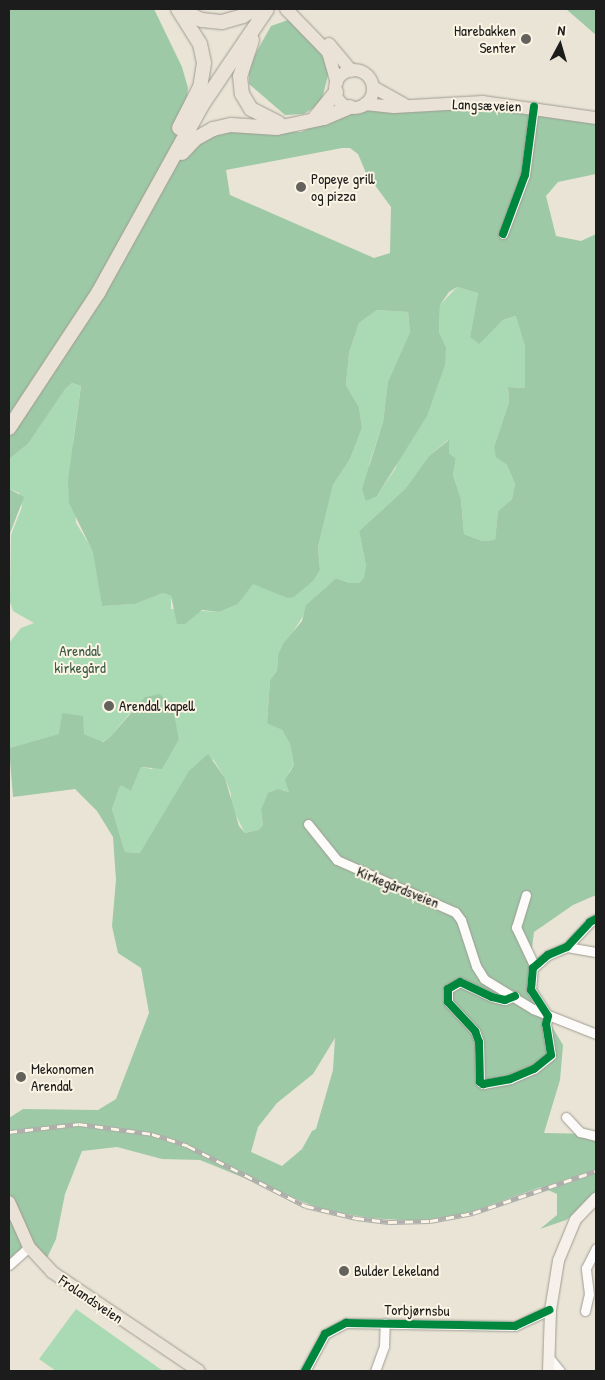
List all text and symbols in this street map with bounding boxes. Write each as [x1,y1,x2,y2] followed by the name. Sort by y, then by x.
[535,20,585,70] north arrow
[557,20,566,39] text: N
[454,21,516,56] place label: Harebakken Senter
[520,33,532,45] marker: Harebakken Senter
[452,95,522,115] street label: Langsæveien
[311,169,375,204] place label: Popeye grill og pizza
[295,181,307,193] marker: Popeye grill og pizza
[54,641,106,676] park label: Arendal kirkegård
[119,697,195,715] place label: Arendal kapell
[103,700,115,712] marker: Arendal kapell
[354,862,442,912] street label: Kirkegårdsveien
[31,1059,94,1094] place label: Mekonomen Arendal
[15,1071,27,1083] marker: Mekonomen Arendal
[354,1262,439,1280] place label: Bulder Lekeland
[338,1265,350,1277] marker: Bulder Lekeland
[55,1271,127,1327] street label: Frolandsveien
[384,1300,450,1320] street label: Torbjørnsbu

